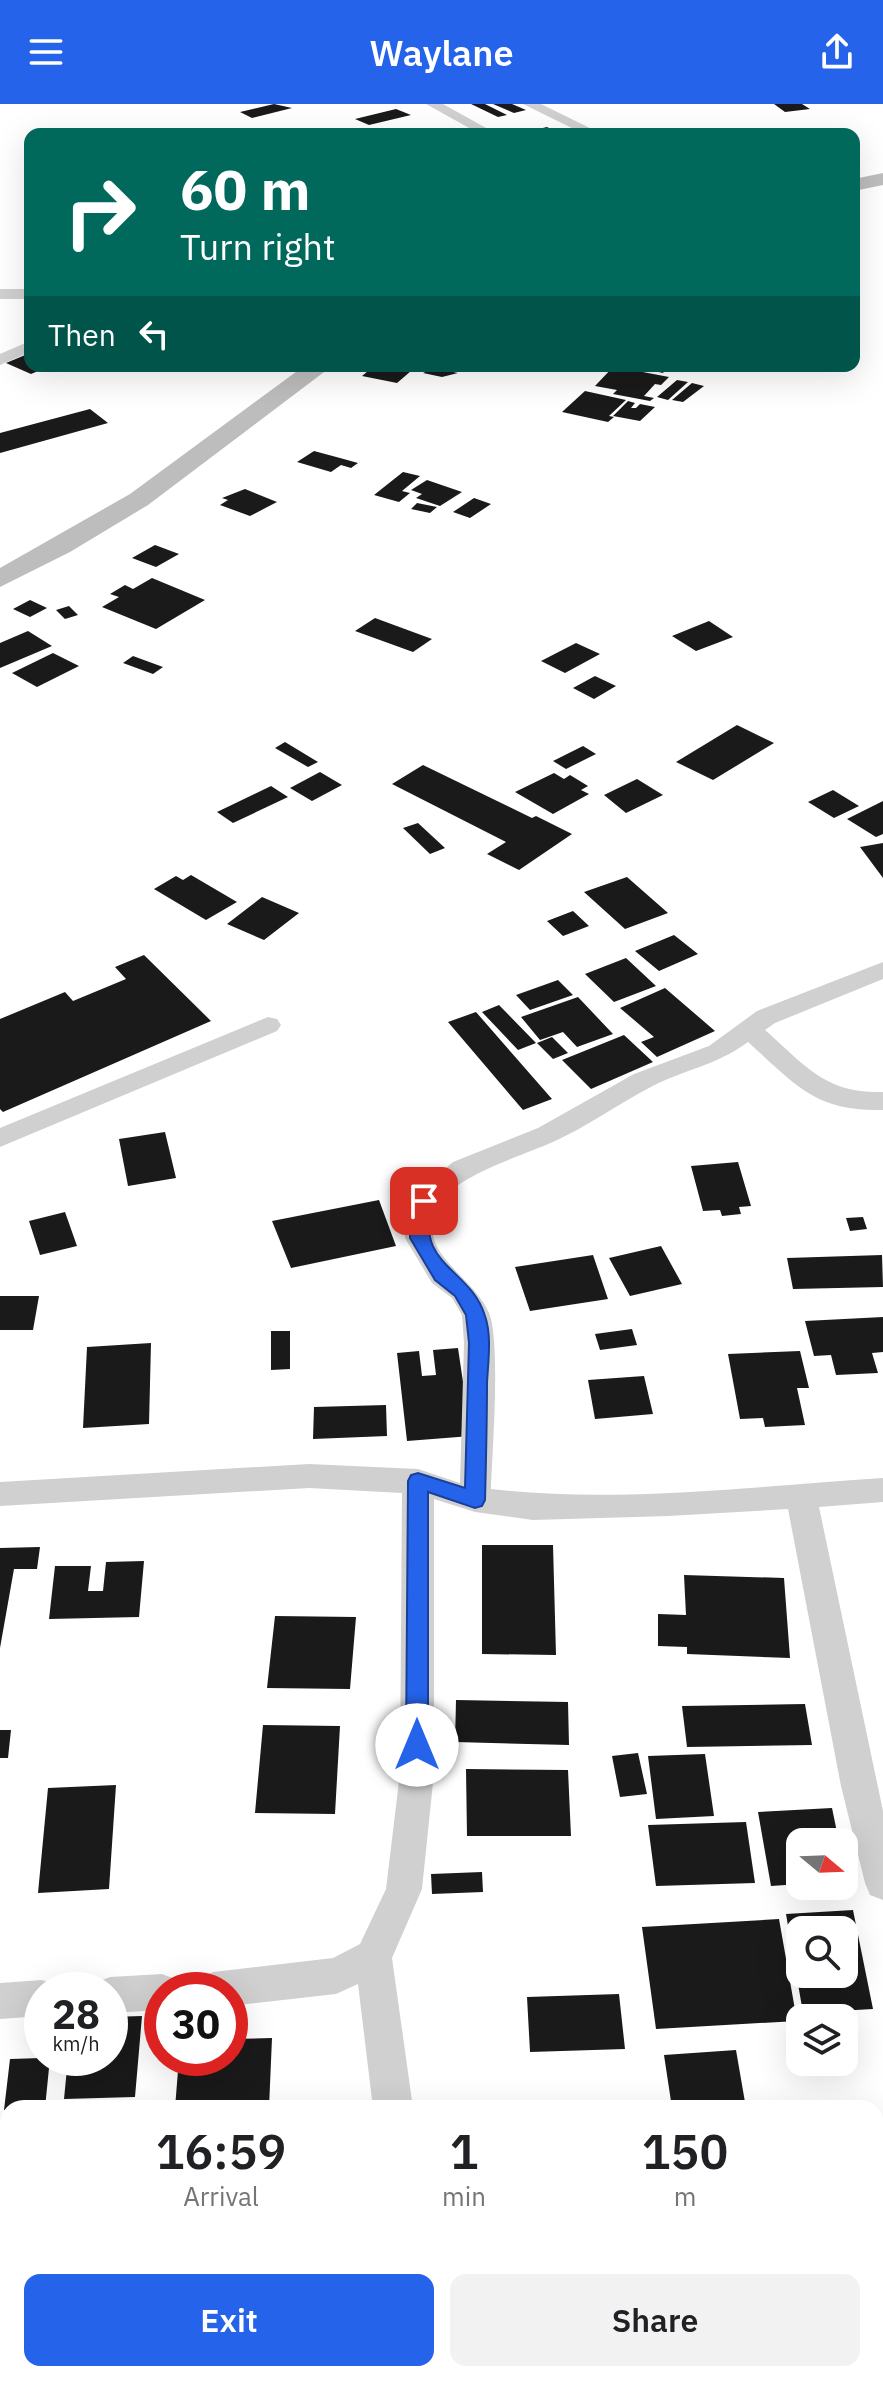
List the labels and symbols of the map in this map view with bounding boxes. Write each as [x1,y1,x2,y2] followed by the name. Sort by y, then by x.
[390,1167,458,1235] pin
[375,1703,459,1787] position arrow
[786,1828,858,1900] north arrow
[144,1972,248,2076] speed limit sign: 30

